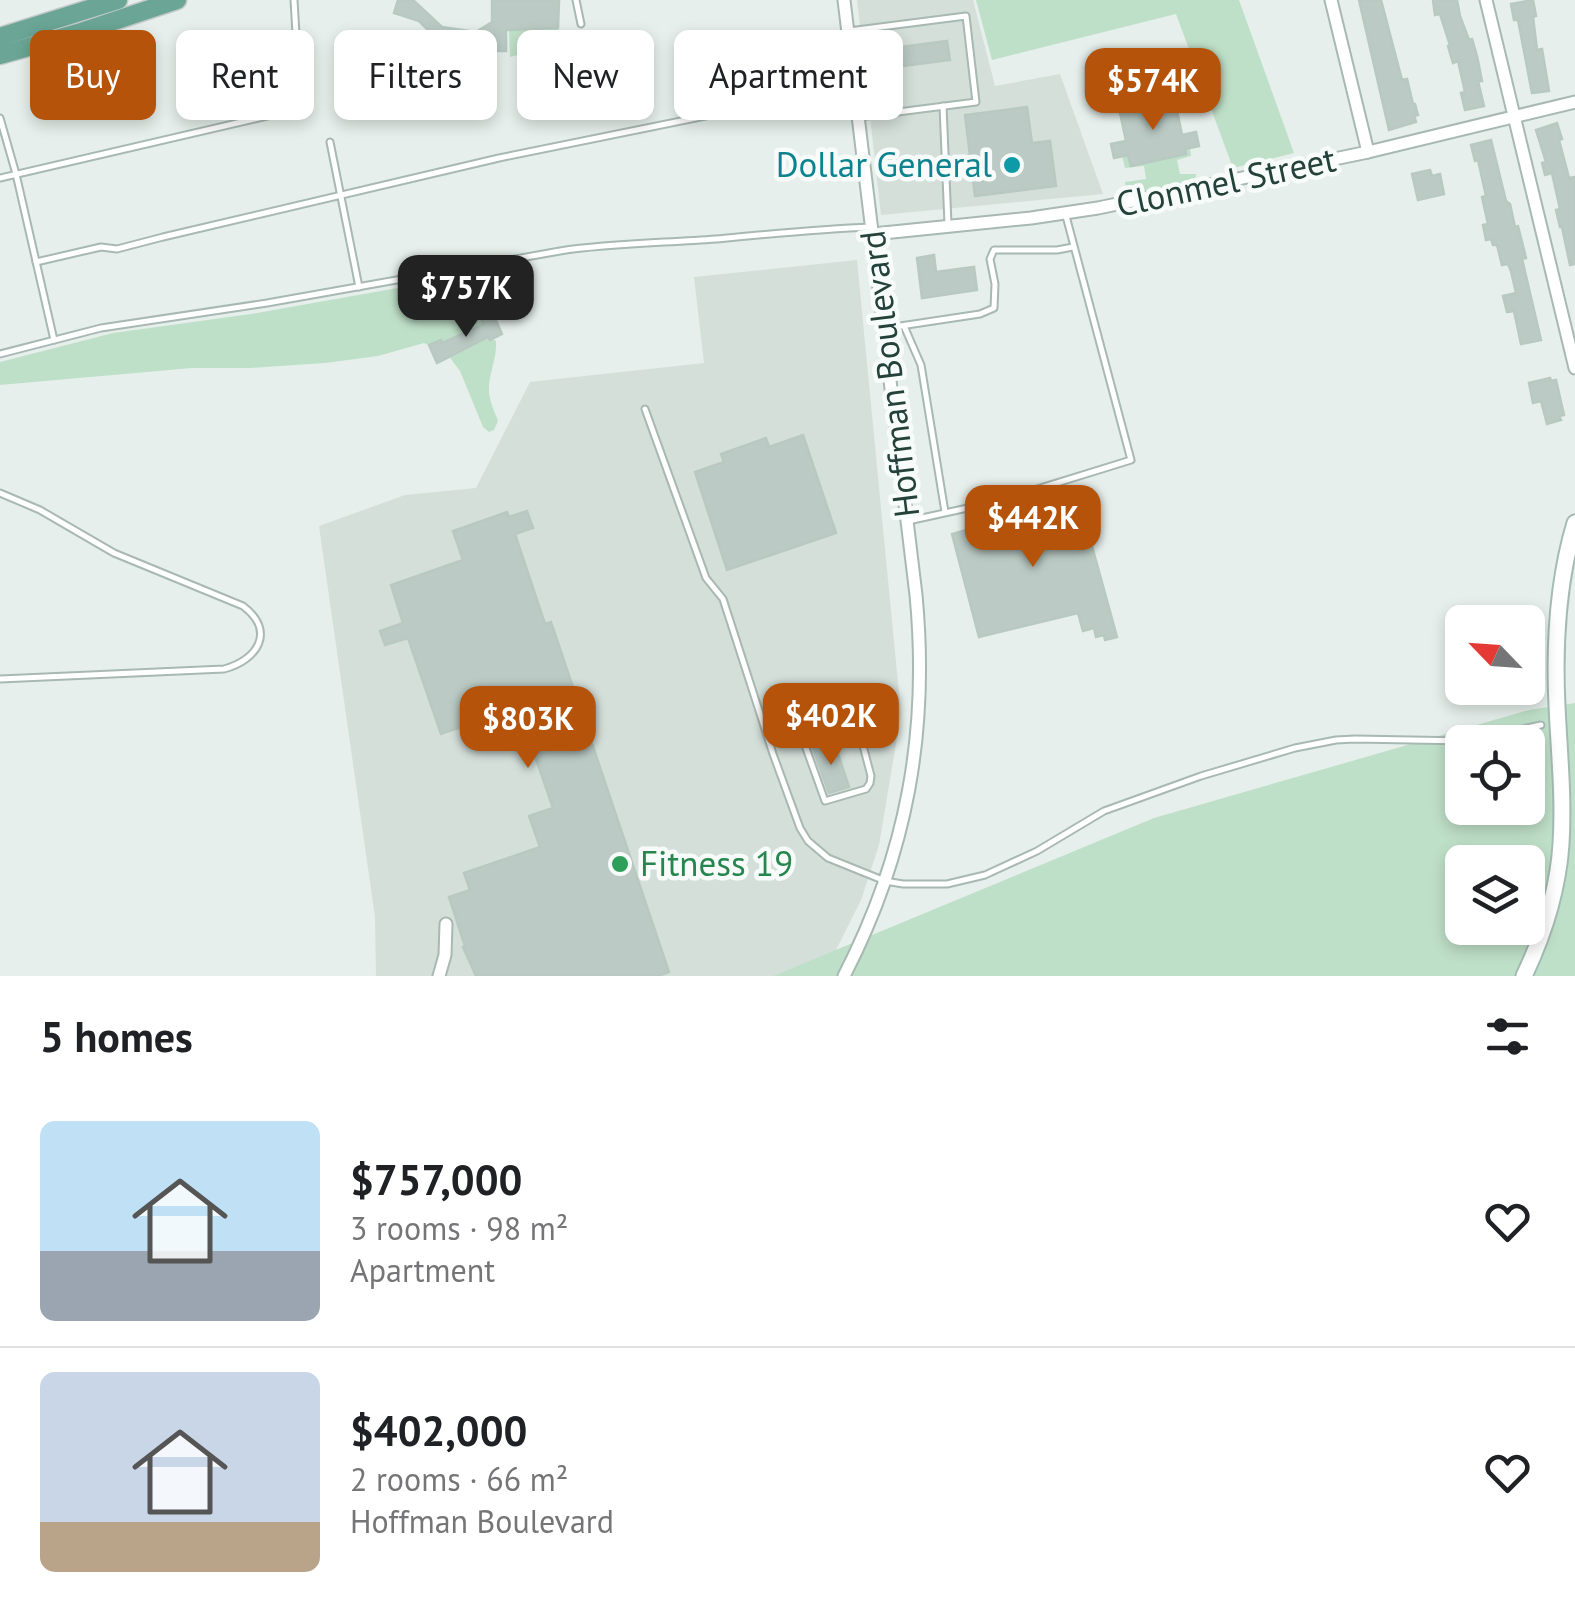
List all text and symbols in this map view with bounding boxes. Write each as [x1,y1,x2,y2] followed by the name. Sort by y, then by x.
[30,30,156,120] chip: Buy
[176,30,314,120] chip: Rent
[334,30,497,120] chip: Filters
[517,30,654,120] chip: New
[674,30,903,120] chip: Apartment
[1083,48,1223,133] pin: $574K
[1107,59,1199,101] text: $574K
[1112,135,1340,227] street label: Clonmel Street
[776,141,992,187] place label: Dollar General
[1001,154,1023,176] marker: Dollar General
[849,228,929,520] street label: Hoffman Boulevard
[396,255,536,340] pin: $757K
[420,266,512,308] text: $757K
[963,485,1103,570] pin: $442K
[987,496,1079,538] text: $442K
[1445,605,1545,705] north arrow
[1445,605,1545,945] map controls
[761,683,901,768] pin: $402K
[458,686,598,771] pin: $803K
[785,694,877,736] text: $402K
[482,697,574,739] text: $803K
[1445,725,1545,825] button: locate
[640,840,793,886] place label: Fitness 19
[1445,845,1545,945] button: layers
[609,853,631,875] marker: Fitness 19
[40,1009,193,1064] text: 5 homes
[1480,1009,1535,1064] icon: filters
[350,1152,522,1207] text: $757,000
[120,1161,240,1281] icon: home
[1480,1194,1535,1249] icon: heart
[350,1207,568,1249] text: 3 rooms · 98 m²
[350,1249,495,1291] text: Apartment
[350,1403,527,1458] text: $402,000
[120,1412,240,1532] icon: home
[1480,1445,1535,1500] icon: heart
[350,1458,568,1500] text: 2 rooms · 66 m²
[350,1500,614,1542] text: Hoffman Boulevard

